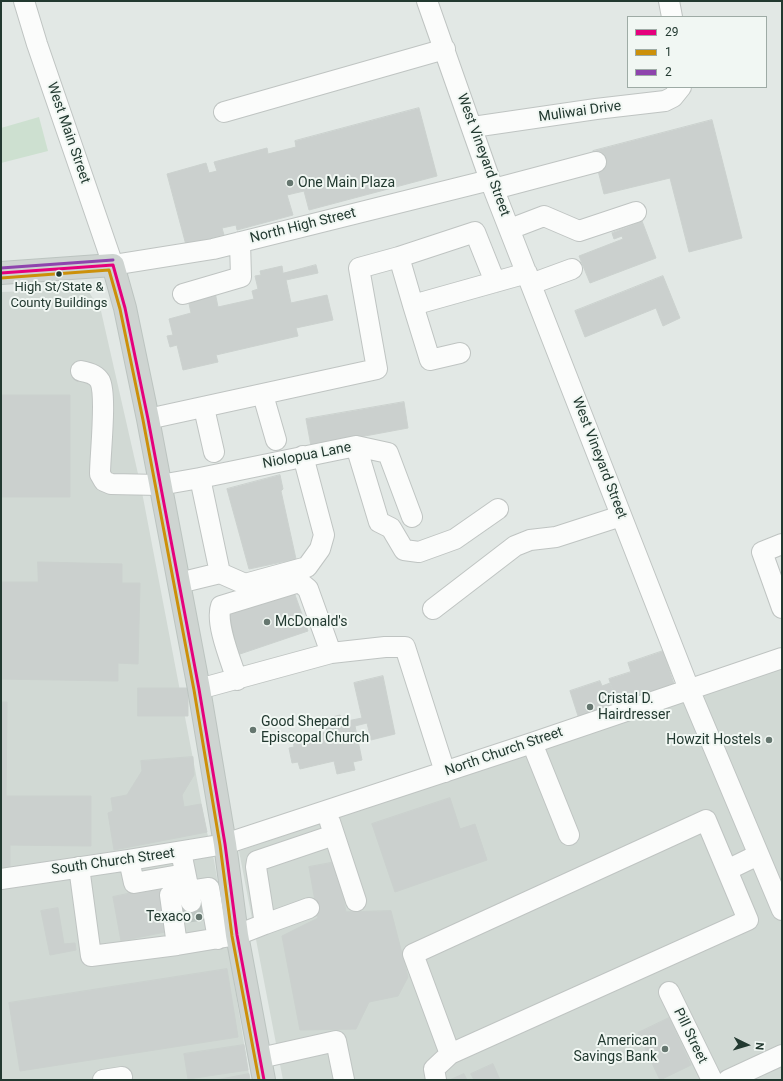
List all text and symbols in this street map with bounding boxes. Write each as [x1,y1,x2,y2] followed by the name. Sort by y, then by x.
[627,16,767,88] legend
[665,25,679,39] text: 29
[665,45,672,59] text: 1
[665,65,672,79] text: 2
[43,80,93,186] street label: West Main Street
[453,91,513,219] street label: West Vineyard Street
[538,98,622,126] street label: Muliwai Drive
[298,175,395,191] place label: One Main Plaza
[285,178,295,188] marker: One Main Plaza
[248,205,358,247] street label: North High Street
[54,269,64,279] marker: High St/State & County Buildings
[10,280,108,311] place label: High St/State & County Buildings
[568,395,630,521] street label: West Vineyard Street
[261,439,353,473] street label: Niolopua Lane
[275,614,347,630] place label: McDonald's
[262,617,272,627] marker: McDonald's
[598,691,670,724] place label: Cristal D. Hairdresser
[585,702,595,712] marker: Cristal D. Hairdresser
[261,714,369,746] place label: Good Shepard Episcopal Church
[443,724,565,780] street label: North Church Street
[248,725,258,735] marker: Good Shepard Episcopal Church
[666,732,761,748] place label: Howzit Hostels
[764,735,774,745] marker: Howzit Hostels
[50,845,176,879] street label: South Church Street
[146,909,191,925] place label: Texaco
[194,912,204,922] marker: Texaco
[669,1006,711,1066] street label: Pill Street
[727,1025,767,1065] north arrow
[574,1033,657,1066] place label: American Savings Bank
[753,1042,766,1051] text: N
[660,1044,670,1054] marker: American Savings Bank

